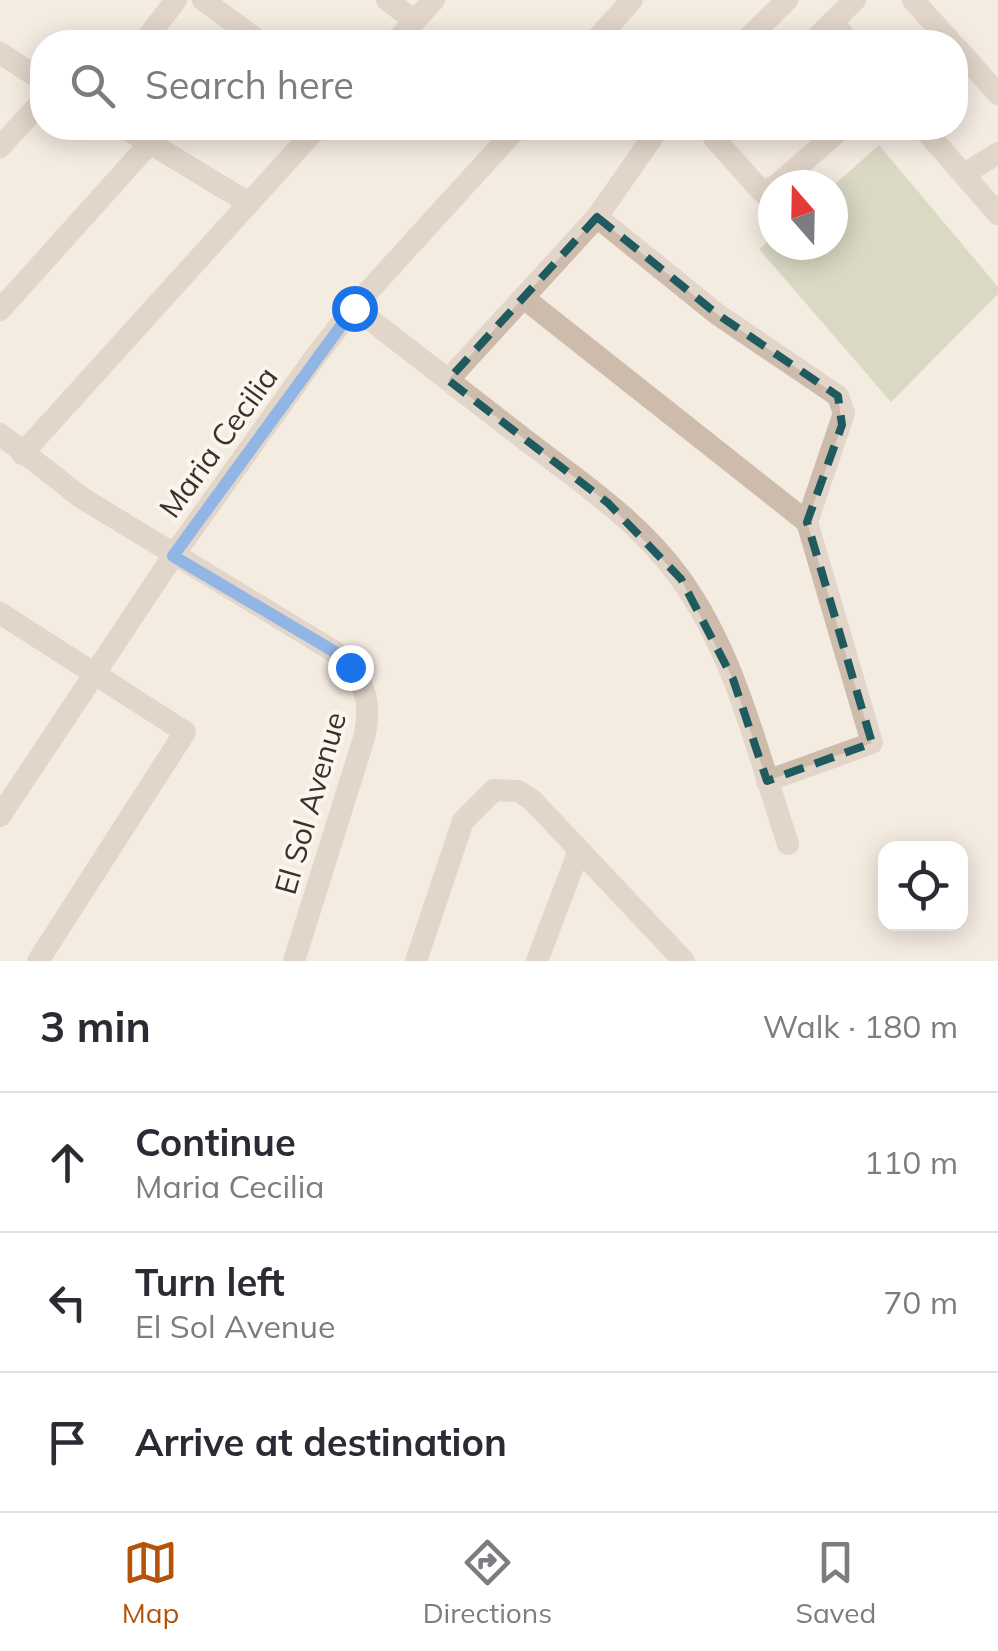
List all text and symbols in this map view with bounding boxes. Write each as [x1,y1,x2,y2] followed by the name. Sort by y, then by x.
[30,30,968,140] search box
[65,58,120,113] icon: search
[145,61,354,109] text: Search here
[758,170,848,260] north arrow
[332,286,378,332] route start
[150,359,286,525] street label: Maria Cecilia
[328,645,374,691] route end
[266,707,354,899] street label: El Sol Avenue
[878,841,968,931] map controls
[878,841,968,931] button: locate
[40,1000,151,1053] text: 3 min
[763,1006,958,1046] text: Walk · 180 m
[135,1118,296,1166] text: Continue
[40,1135,95,1190] icon: ahead
[864,1142,958,1182] text: 110 m
[135,1166,325,1206] text: Maria Cecilia
[135,1258,285,1306] text: Turn left
[40,1275,95,1330] icon: left
[883,1282,958,1322] text: 70 m
[135,1306,335,1346] text: El Sol Avenue
[40,1415,95,1470] icon: arrive
[135,1418,507,1466] text: Arrive at destination
[122,1535,179,1630] tab: Map
[423,1535,552,1630] tab: Directions
[795,1535,876,1630] tab: Saved

